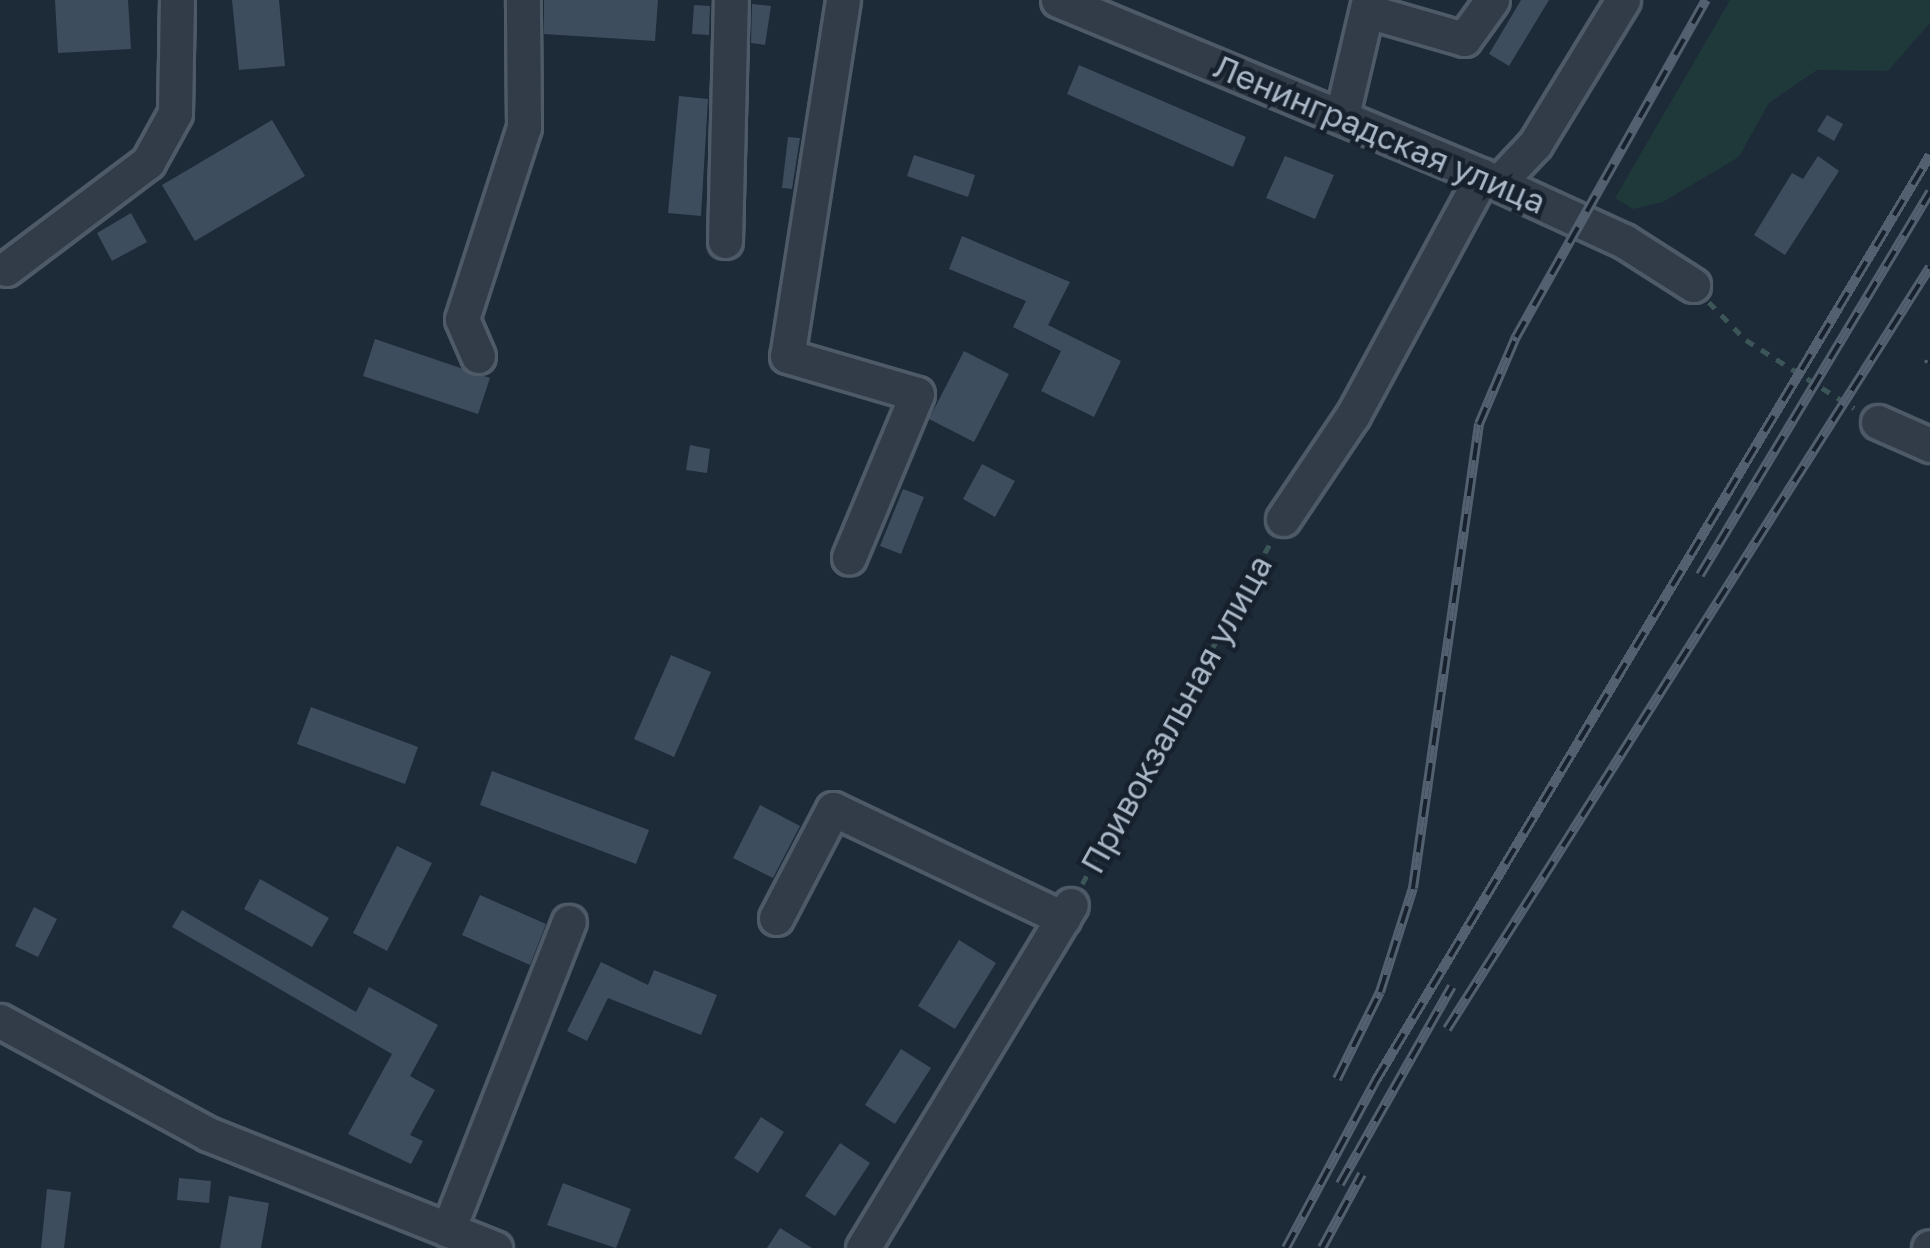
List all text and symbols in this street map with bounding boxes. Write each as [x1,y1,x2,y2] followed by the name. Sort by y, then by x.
[1208,46,1552,222] street label: Ленинградская улица
[1072,548,1280,880] street label: Привокзальная улица

